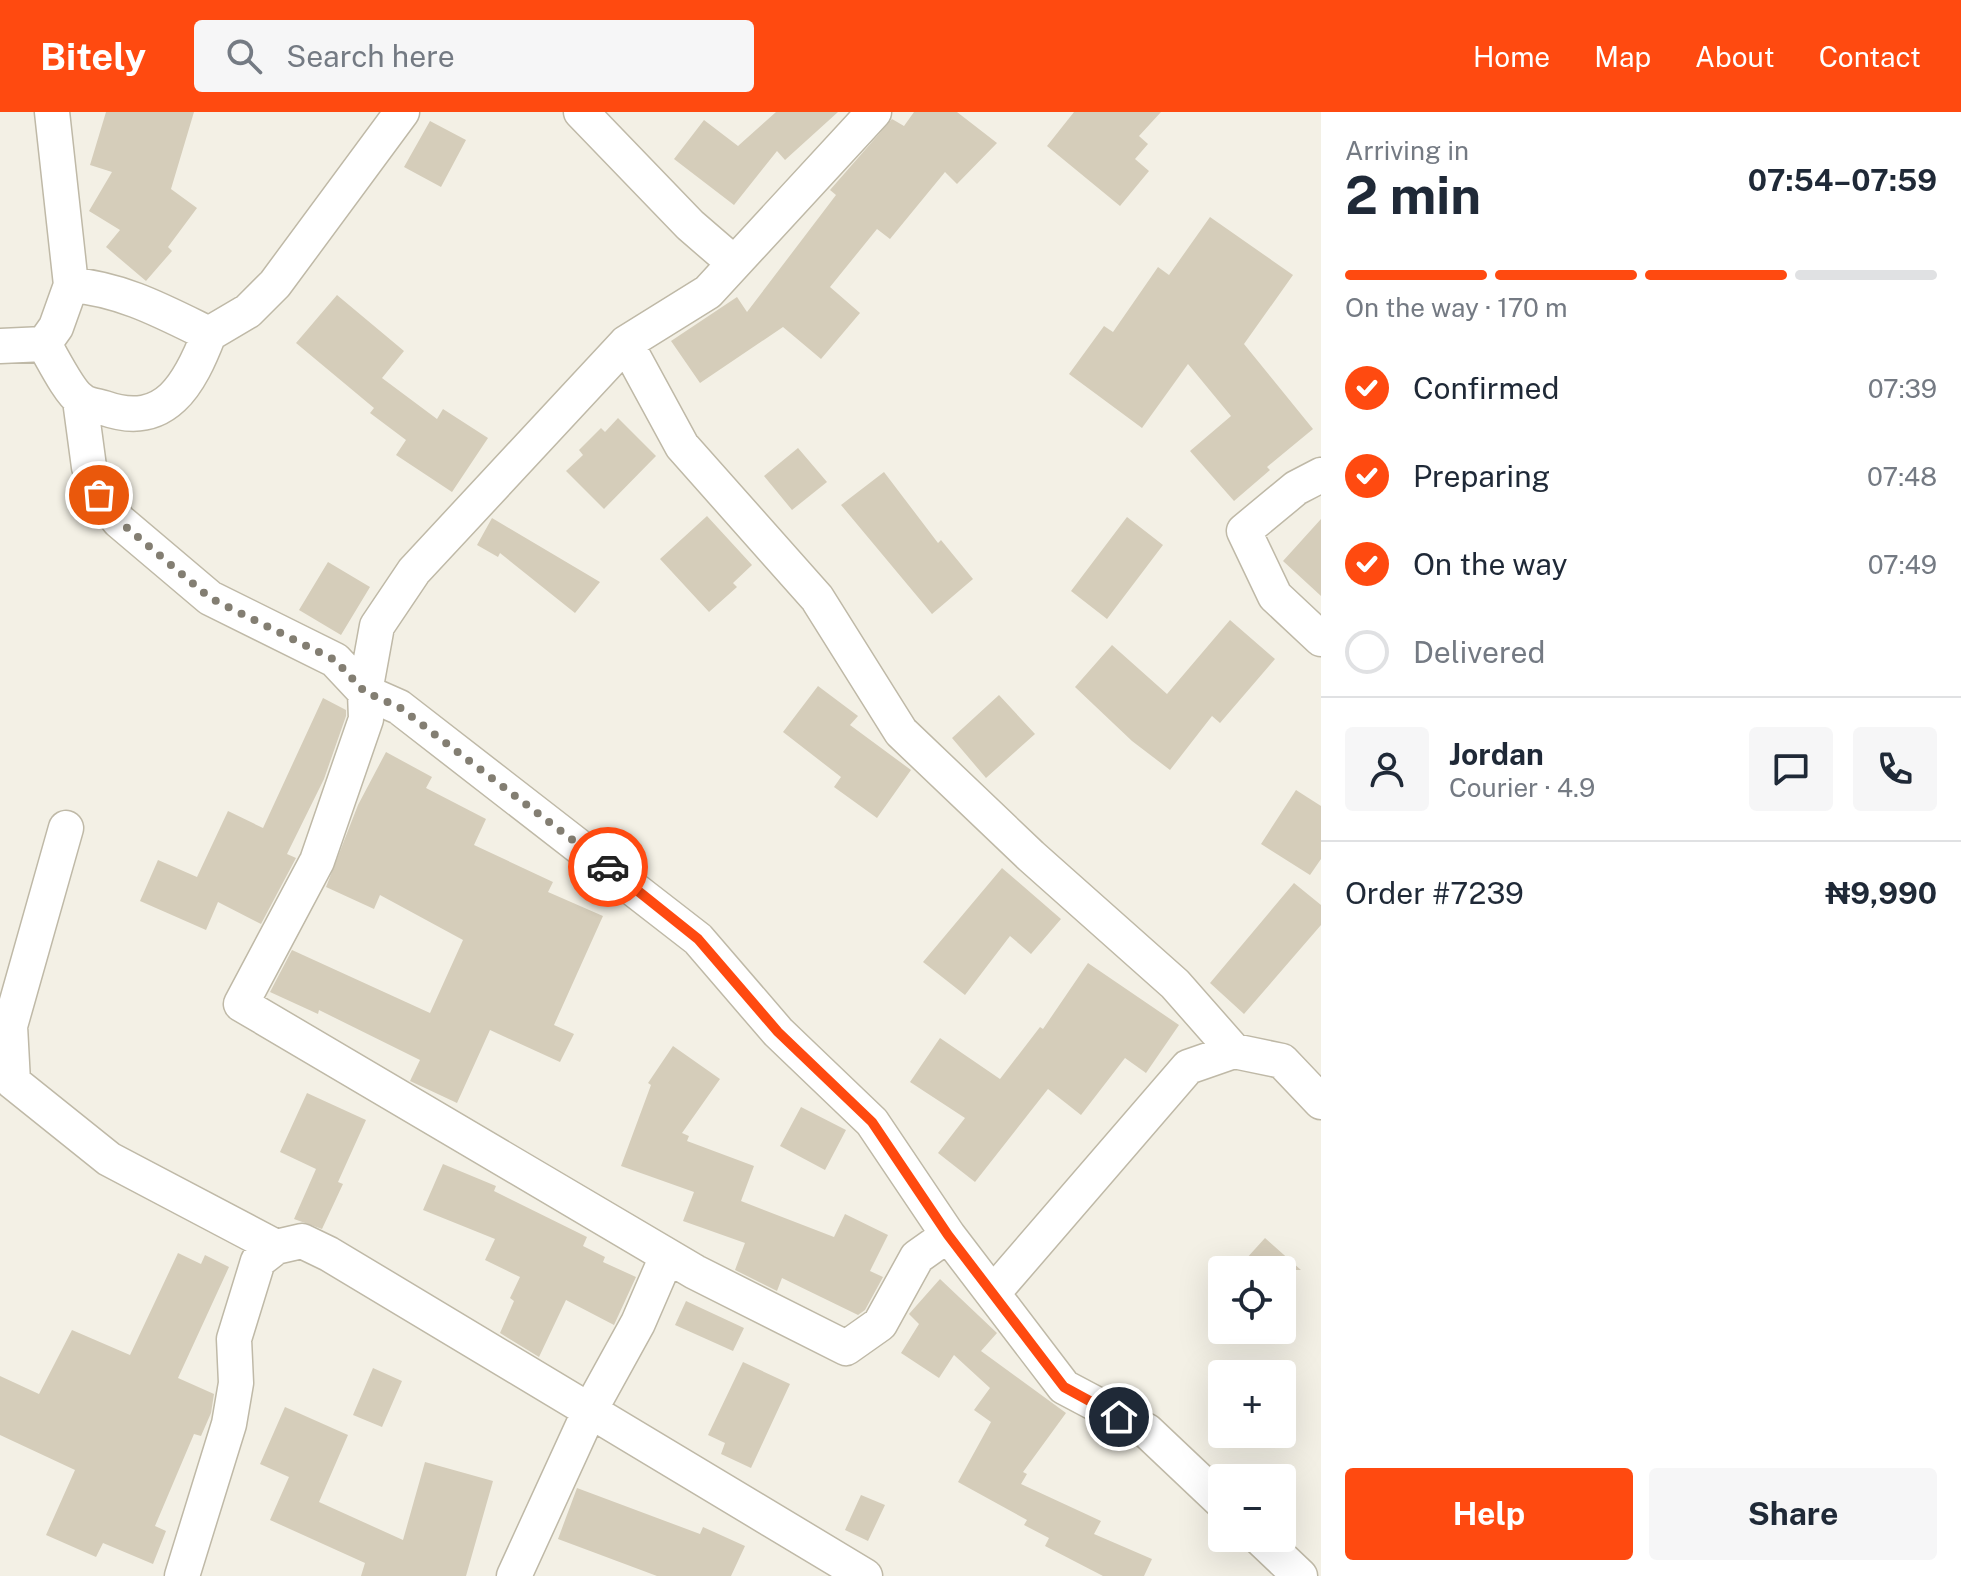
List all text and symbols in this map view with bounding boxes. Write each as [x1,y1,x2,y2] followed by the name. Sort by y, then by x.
[194,20,754,92] search box
[40,34,146,79] text: Bitely
[222,34,266,78] icon: search
[286,38,455,74] text: Search here
[1473,40,1550,73] text: Home
[1594,40,1651,73] text: Map
[1695,40,1775,73] text: About
[1819,40,1921,73] text: Contact
[1345,135,1469,166] text: Arriving in
[1748,162,1937,198] text: 07:54–07:59
[1345,165,1481,226] text: 2 min
[1345,292,1568,323] text: On the way · 170 m
[1345,366,1389,410] icon: check
[1413,370,1559,406] text: Confirmed
[1868,373,1937,404] text: 07:39
[1345,454,1389,498] icon: check
[1413,458,1550,494] text: Preparing
[65,461,133,529] pin
[1867,461,1937,492] text: 07:48
[77,473,121,517] icon: bag
[1345,542,1389,586] icon: check
[1413,546,1567,582] text: On the way
[1868,549,1937,580] text: 07:49
[1413,634,1545,670] text: Delivered
[1345,727,1429,811] button: person
[1749,727,1833,811] button: chat
[1853,727,1937,811] button: phone
[1449,736,1544,772] text: Jordan
[1449,772,1595,803] text: Courier · 4.9
[568,827,648,907] courier
[586,845,630,889] icon: car
[1345,875,1524,911] text: Order #7239
[1825,875,1937,911] text: ₦9,990
[1208,1256,1296,1552] map controls
[1208,1256,1296,1344] button: locate
[1208,1360,1296,1448] button: +
[1085,1383,1153,1451] pin
[1097,1395,1141,1439] icon: home
[1208,1464,1296,1552] button: −
[1345,1468,1633,1560] button: Help
[1649,1468,1937,1560] button: Share

